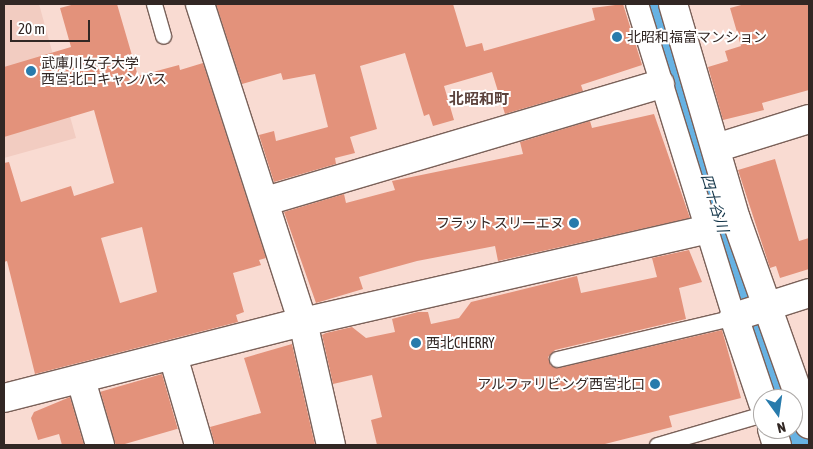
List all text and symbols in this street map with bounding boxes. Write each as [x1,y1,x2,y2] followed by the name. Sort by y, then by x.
[12,10,92,42] scale bar
[18,20,45,37] text: 20 m
[627,29,767,45] place label: 北昭和福富マンション
[611,31,623,43] marker: 北昭和福富マンション
[41,55,167,88] place label: 武庫川女子大学 西宮北口キャンパス
[25,65,37,77] marker: 武庫川女子大学 西宮北口キャンパス
[449,90,509,108] district label: 北昭和町
[698,172,732,234] water label: 四十谷川
[436,215,564,231] place label: フラット スリーエヌ
[568,217,580,229] marker: フラット スリーエヌ
[426,335,494,351] place label: 西北CHERRY
[410,337,422,349] marker: 西北CHERRY
[477,376,645,392] place label: アルファリビング西宮北口
[649,378,661,390] marker: アルファリビング西宮北口
[753,389,803,439] north arrow
[775,419,787,436] text: N

